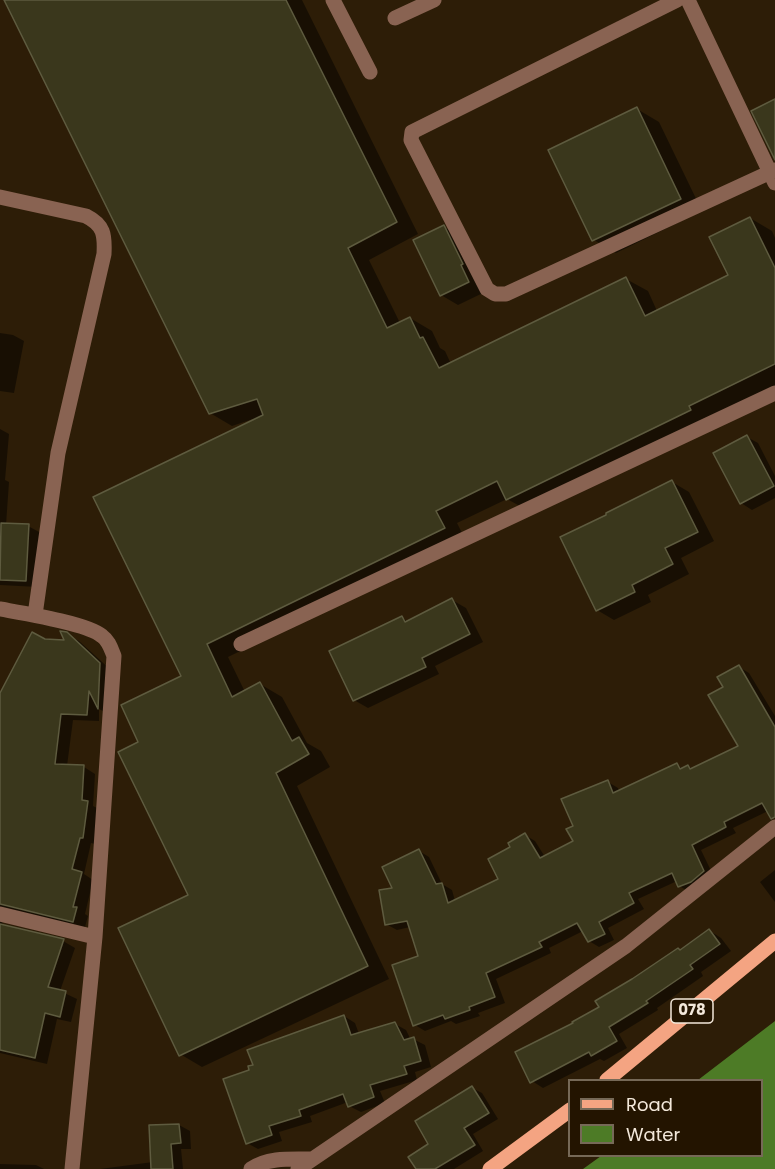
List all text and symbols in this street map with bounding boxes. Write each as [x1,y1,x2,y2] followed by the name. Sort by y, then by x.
[671,999,713,1023] road number: 078
[568,1079,763,1157] legend
[626,1092,673,1117] text: Road
[626,1122,680,1147] text: Water

